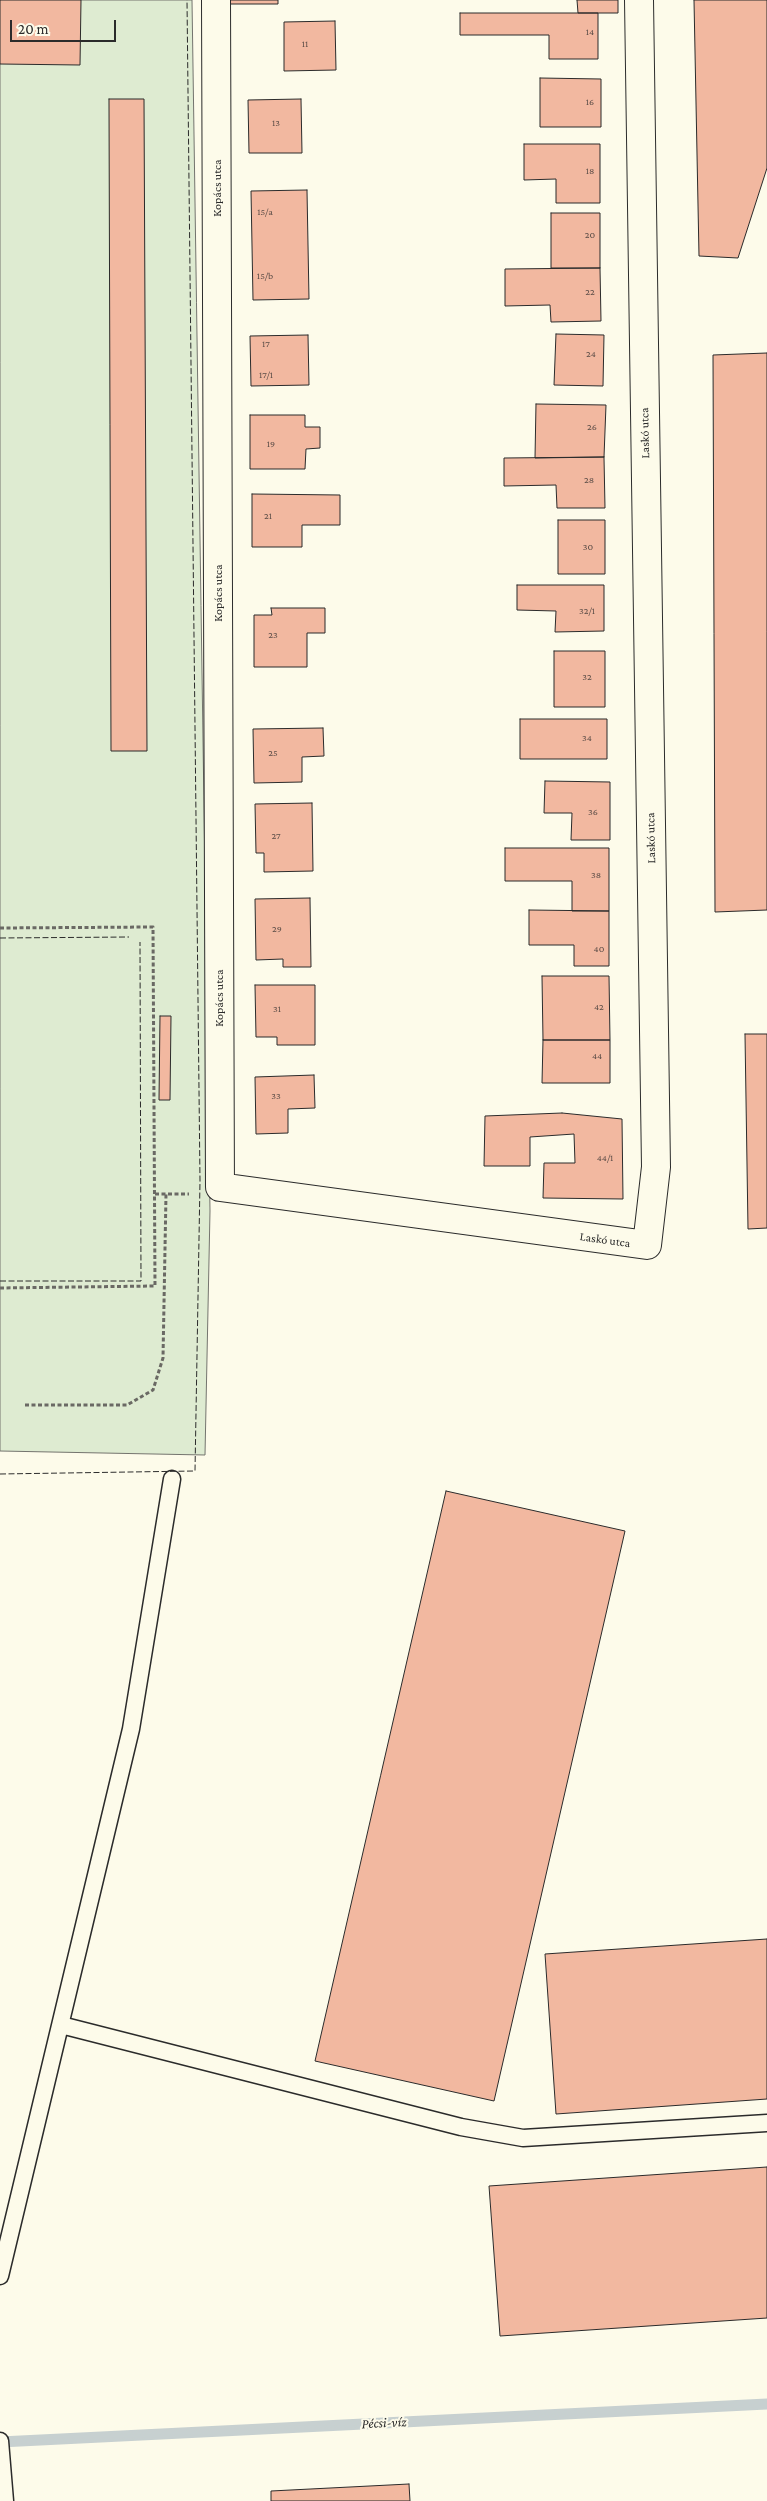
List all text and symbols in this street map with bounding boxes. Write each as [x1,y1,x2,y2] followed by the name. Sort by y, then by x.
[12,10,119,42] scale bar
[18,21,49,37] text: 20 m
[586,26,594,38] house number: 14
[302,38,308,50] house number: 11
[586,96,594,108] house number: 16
[272,117,280,129] house number: 13
[210,159,224,217] street label: Kopács utca
[586,165,594,177] house number: 18
[257,206,273,218] house number: 15/a
[585,229,595,241] house number: 20
[257,270,273,282] house number: 15/b
[585,286,595,298] house number: 22
[262,338,270,350] house number: 17
[586,348,596,360] house number: 24
[259,369,273,381] house number: 17/1
[637,407,653,459] street label: Laskó utca
[587,421,597,433] house number: 26
[267,438,275,450] house number: 19
[584,474,594,486] house number: 28
[264,510,272,522] house number: 21
[583,541,593,553] house number: 30
[211,564,225,622] street label: Kopács utca
[579,605,595,617] house number: 32/1
[268,629,278,641] house number: 23
[582,671,592,683] house number: 32
[582,732,592,744] house number: 34
[268,747,278,759] house number: 25
[588,806,598,818] house number: 36
[643,812,659,864] street label: Laskó utca
[271,830,281,842] house number: 27
[591,869,601,881] house number: 38
[272,923,282,935] house number: 29
[594,943,604,955] house number: 40
[212,969,226,1027] street label: Kopács utca
[594,1001,604,1013] house number: 42
[273,1003,281,1015] house number: 31
[592,1050,602,1062] house number: 44
[271,1090,281,1102] house number: 33
[597,1152,613,1164] house number: 44/1
[579,1229,631,1251] street label: Laskó utca
[361,2413,407,2433] water label: Pécsi-víz

